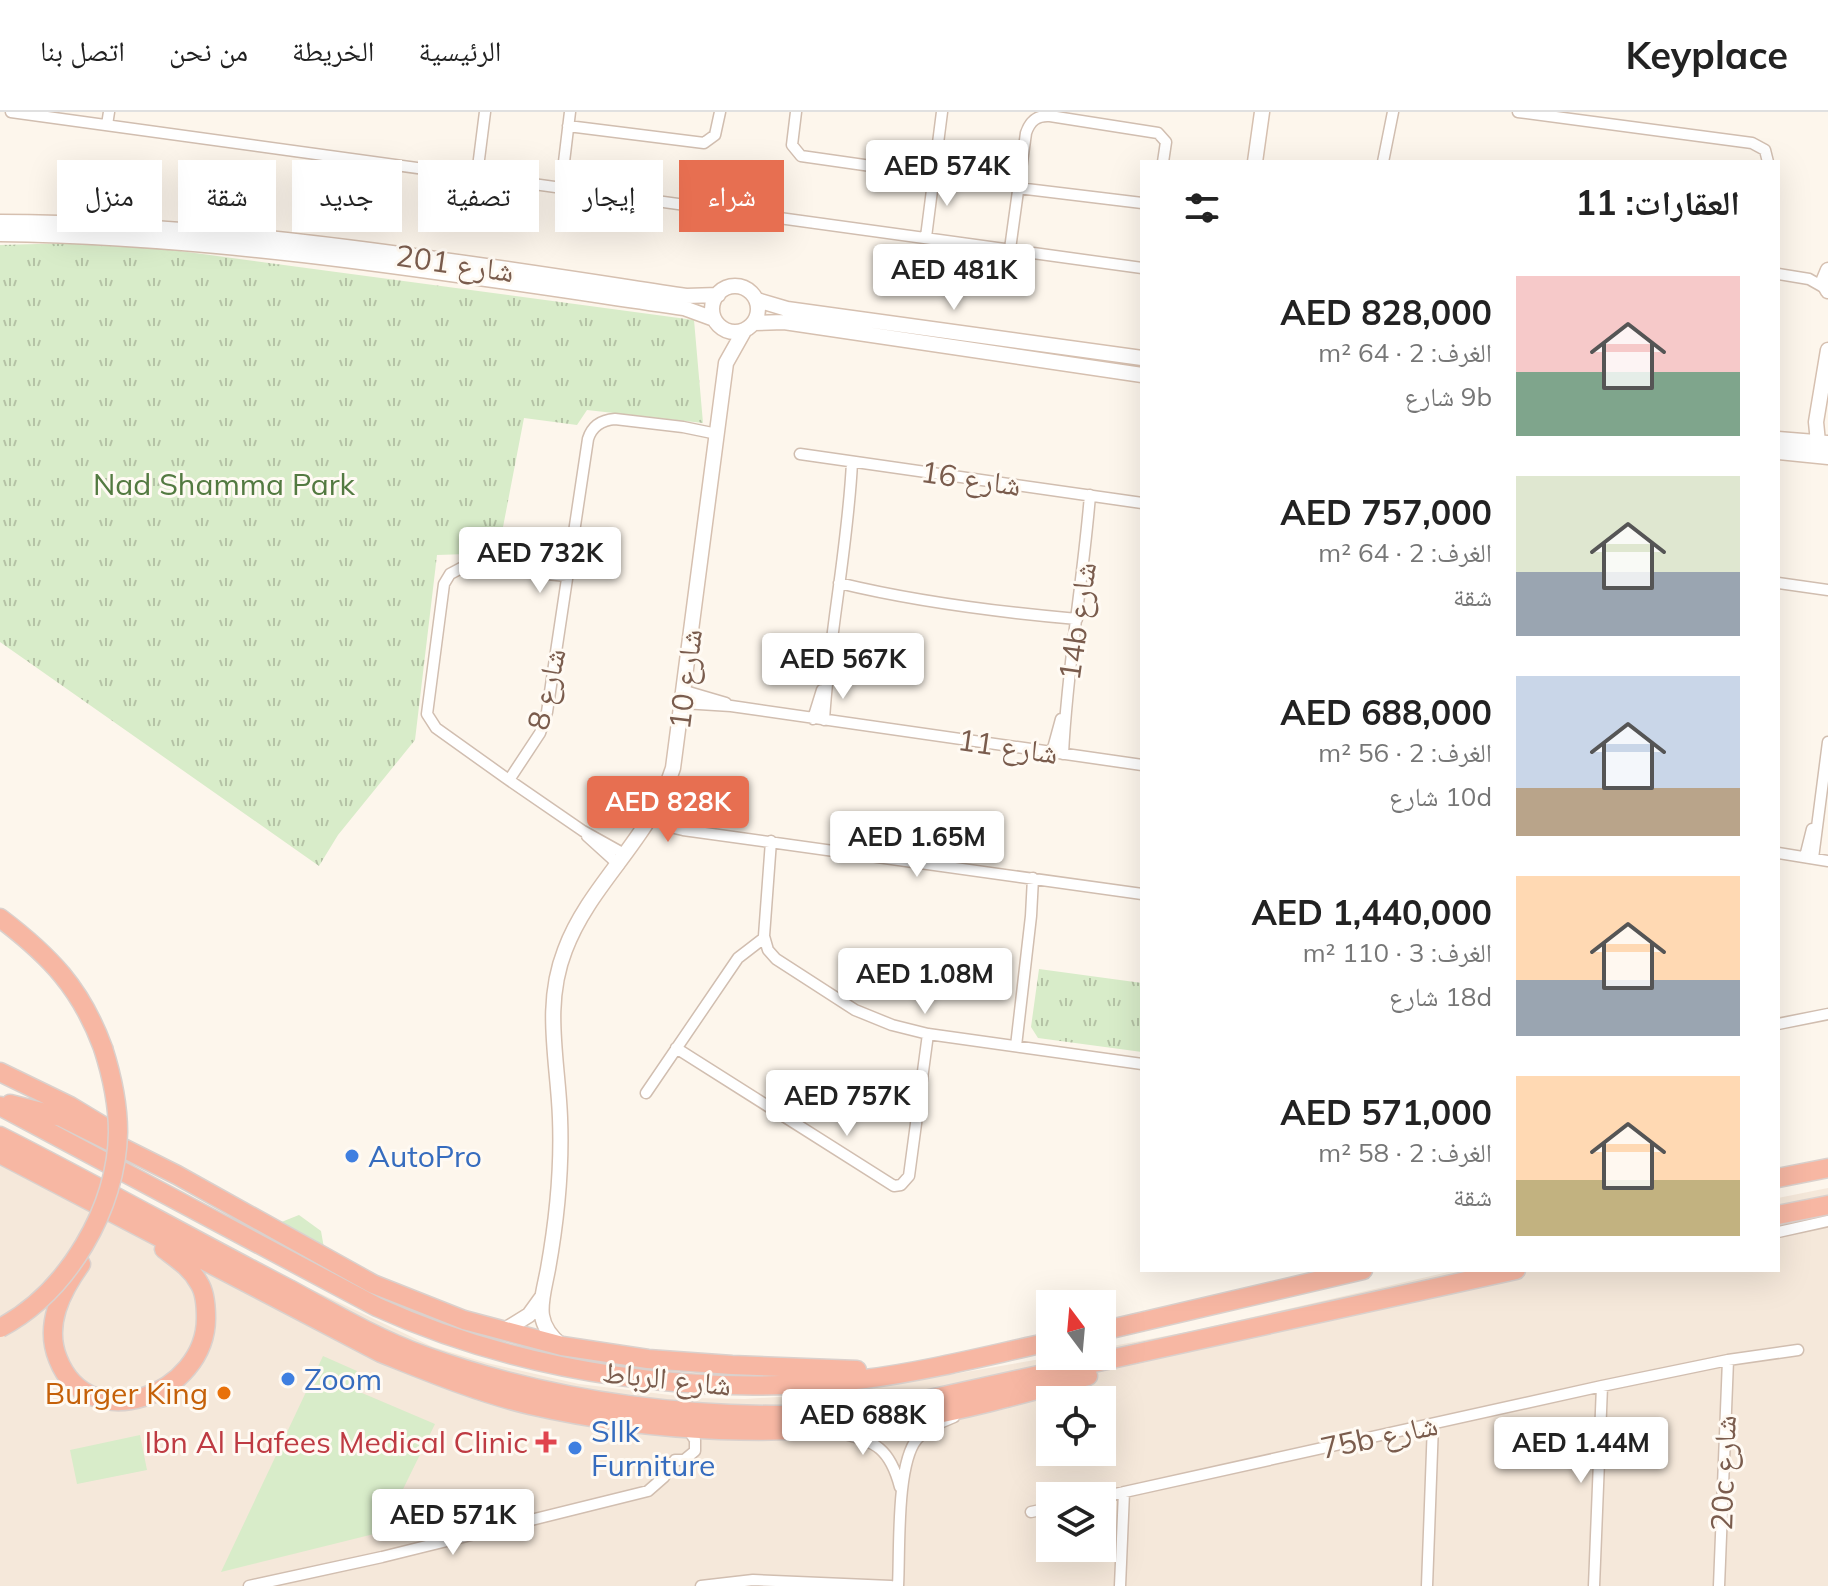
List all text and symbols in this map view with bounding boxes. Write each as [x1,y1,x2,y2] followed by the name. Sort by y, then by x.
[1625,31,1788,79] text: Keyplace
[40,33,125,68] text: اتصل بنا
[169,33,248,68] text: من نحن
[292,33,375,68] text: الخريطة
[419,33,502,68] text: الرئيسية
[864,140,1030,208] pin: AED 574K
[884,149,1010,182] text: AED 574K
[57,160,162,232] chip: منزل
[178,160,276,232] chip: شقة
[292,160,402,232] chip: جديد
[418,160,539,232] chip: تصفية
[555,160,663,232] chip: إيجار
[679,160,784,232] chip: شراء
[1575,181,1740,224] text: العقارات: 11
[1180,186,1224,230] icon: filters
[393,236,517,291] street label: شارع 201
[871,244,1037,312] pin: AED 481K
[891,253,1017,286] text: AED 481K
[1280,291,1492,334] text: AED 828,000
[1580,308,1676,404] icon: home
[1318,336,1492,369] text: الغرف: 2 · 64 m²
[1405,380,1492,413] text: 9b شارع
[918,452,1024,505] street label: شارع 16
[93,465,356,503] park label: Nad Shamma Park
[1280,491,1492,534] text: AED 757,000
[1580,508,1676,604] icon: home
[457,527,623,595] pin: AED 732K
[477,536,603,569] text: AED 732K
[1318,536,1492,569] text: الغرف: 2 · 64 m²
[1050,559,1105,683] street label: 14b شارع
[1453,580,1492,613] text: شقة
[660,627,711,731] street label: شارع 10
[760,633,926,701] pin: AED 567K
[780,642,906,675] text: AED 567K
[518,644,575,734] street label: شارع 8
[1280,691,1492,734] text: AED 688,000
[1580,708,1676,804] icon: home
[955,720,1061,773] street label: شارع 11
[1318,736,1492,769] text: الغرف: 2 · 56 m²
[585,776,751,844] pin: AED 828K
[1389,780,1492,813] text: 10d شارع
[605,785,731,818] text: AED 828K
[825,811,1009,879] pin: AED 1.65M
[848,820,986,853] text: AED 1.65M
[1251,891,1492,934] text: AED 1,440,000
[1580,908,1676,1004] icon: home
[1303,936,1492,969] text: الغرف: 3 · 110 m²
[833,948,1017,1016] pin: AED 1.08M
[856,957,994,990] text: AED 1.08M
[1389,980,1492,1013] text: 18d شارع
[764,1070,930,1138] pin: AED 757K
[784,1079,910,1112] text: AED 757K
[1280,1091,1492,1134] text: AED 571,000
[1580,1108,1676,1204] icon: home
[1318,1136,1492,1169] text: الغرف: 2 · 58 m²
[368,1137,482,1175] place label: AutoPro
[343,1147,361,1165] marker: AutoPro
[1453,1180,1492,1213] text: شقة
[1036,1290,1116,1370] north arrow
[1036,1290,1116,1562] map controls
[601,1352,733,1405] street label: شارع الرباط
[304,1360,382,1398] place label: Zoom
[279,1370,297,1388] marker: Zoom
[45,1374,208,1412] place label: Burger King
[215,1384,233,1402] marker: Burger King
[1036,1386,1116,1466] button: locate
[780,1389,946,1457] pin: AED 688K
[800,1398,926,1431] text: AED 688K
[1317,1405,1441,1468] street label: 75b شارع
[591,1412,715,1484] place label: SIlk Furniture
[1702,1415,1745,1532] street label: 20c شارع
[1489,1417,1673,1485] pin: AED 1.44M
[144,1423,528,1461] place label: Ibn Al Hafees Medical Clinic
[1512,1426,1650,1459] text: AED 1.44M
[535,1431,557,1453] marker: Ibn Al Hafees Medical Clinic
[566,1439,584,1457] marker: SIlk Furniture
[1036,1482,1116,1562] button: layers
[370,1489,536,1557] pin: AED 571K
[390,1498,516,1531] text: AED 571K

